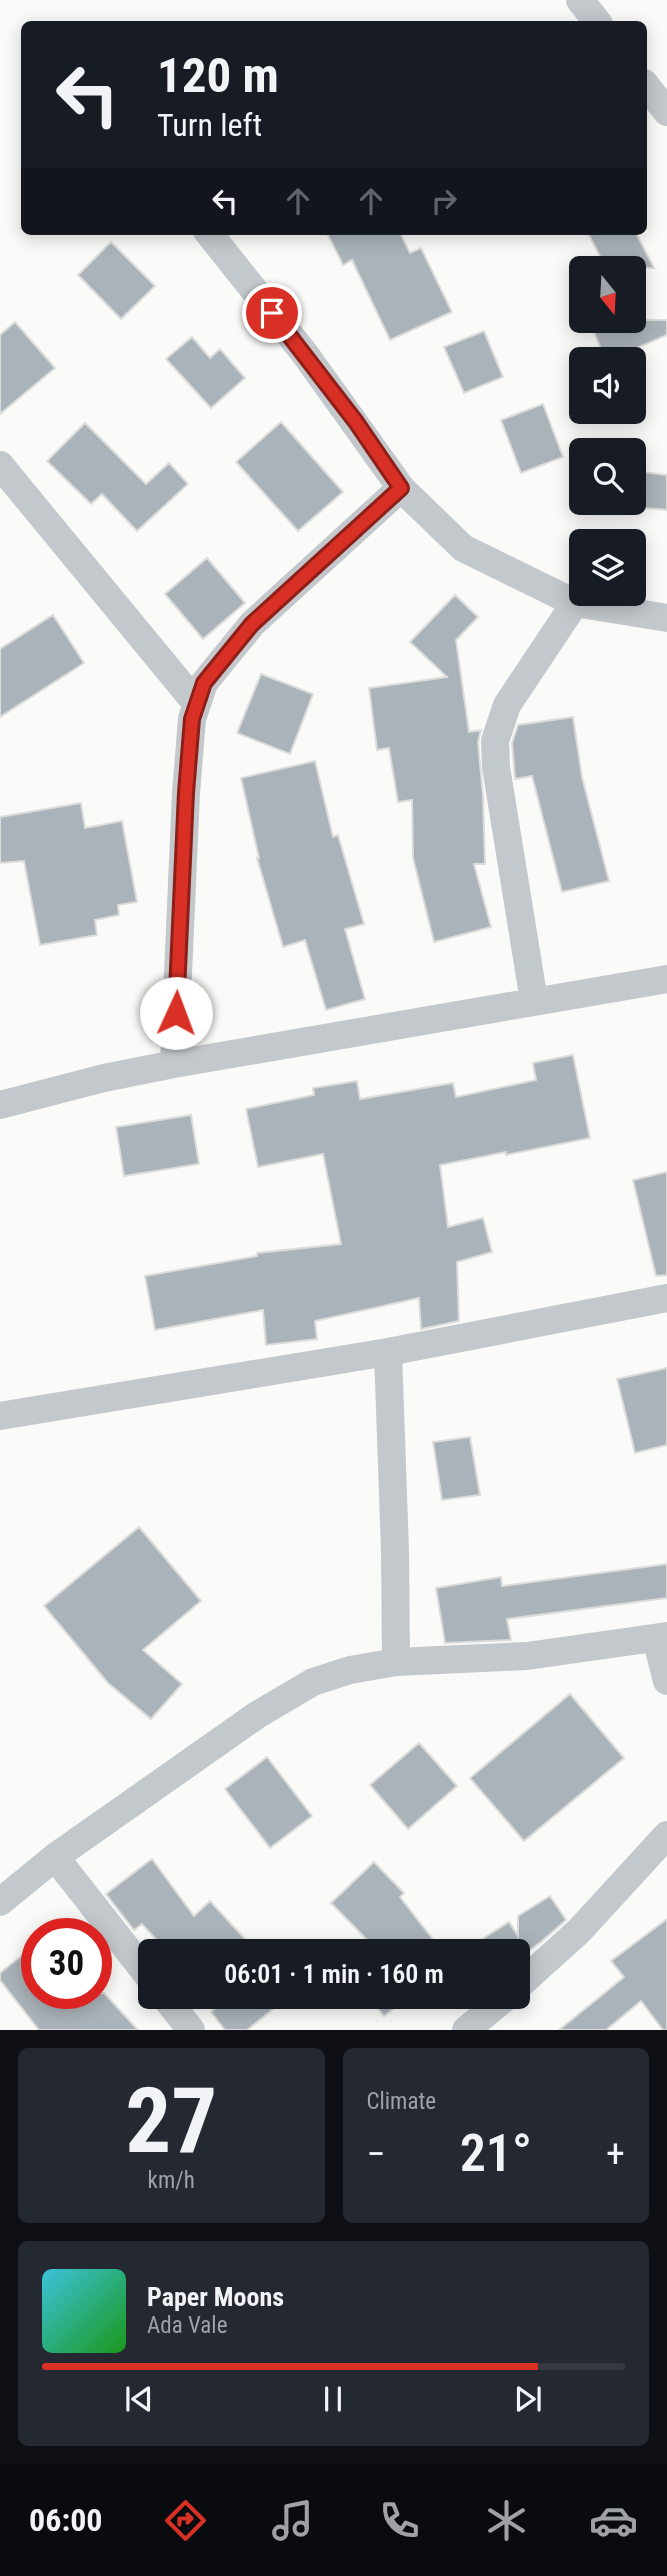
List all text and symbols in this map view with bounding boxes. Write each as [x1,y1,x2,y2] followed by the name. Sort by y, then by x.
[157,47,279,104] text: 120 m
[42,49,133,140] icon: left
[157,106,262,144] text: Turn left
[206,182,244,220] icon: left
[279,182,317,220] icon: ahead
[352,182,390,220] icon: ahead
[425,182,463,220] icon: right
[569,256,646,332] north arrow
[569,256,646,606] map controls
[242,283,302,343] pin
[253,294,291,332] icon: arrive
[569,347,646,424] button: sound
[569,438,646,515] button: search
[569,529,646,606] button: layers
[139,976,213,1050] position arrow
[21,1918,112,2009] speed limit sign: 30
[224,1959,444,1989] text: 06:01 · 1 min · 160 m
[125,2068,217,2174] text: 27
[367,2088,436,2115] text: Climate
[460,2123,532,2184] text: 21°
[367,2132,386,2176] text: −
[606,2132,625,2176] text: +
[148,2167,195,2194] text: km/h
[147,2282,284,2312] text: Paper Moons
[147,2312,227,2339] text: Ada Vale
[120,2380,158,2418] icon: previous
[314,2380,352,2418] icon: pause
[509,2380,547,2418] icon: next
[161,2496,210,2545] icon: directions
[268,2496,317,2545] icon: music
[375,2496,424,2545] icon: phone
[482,2496,531,2545] icon: climate
[589,2496,638,2545] icon: car
[29,2501,102,2539] text: 06:00

